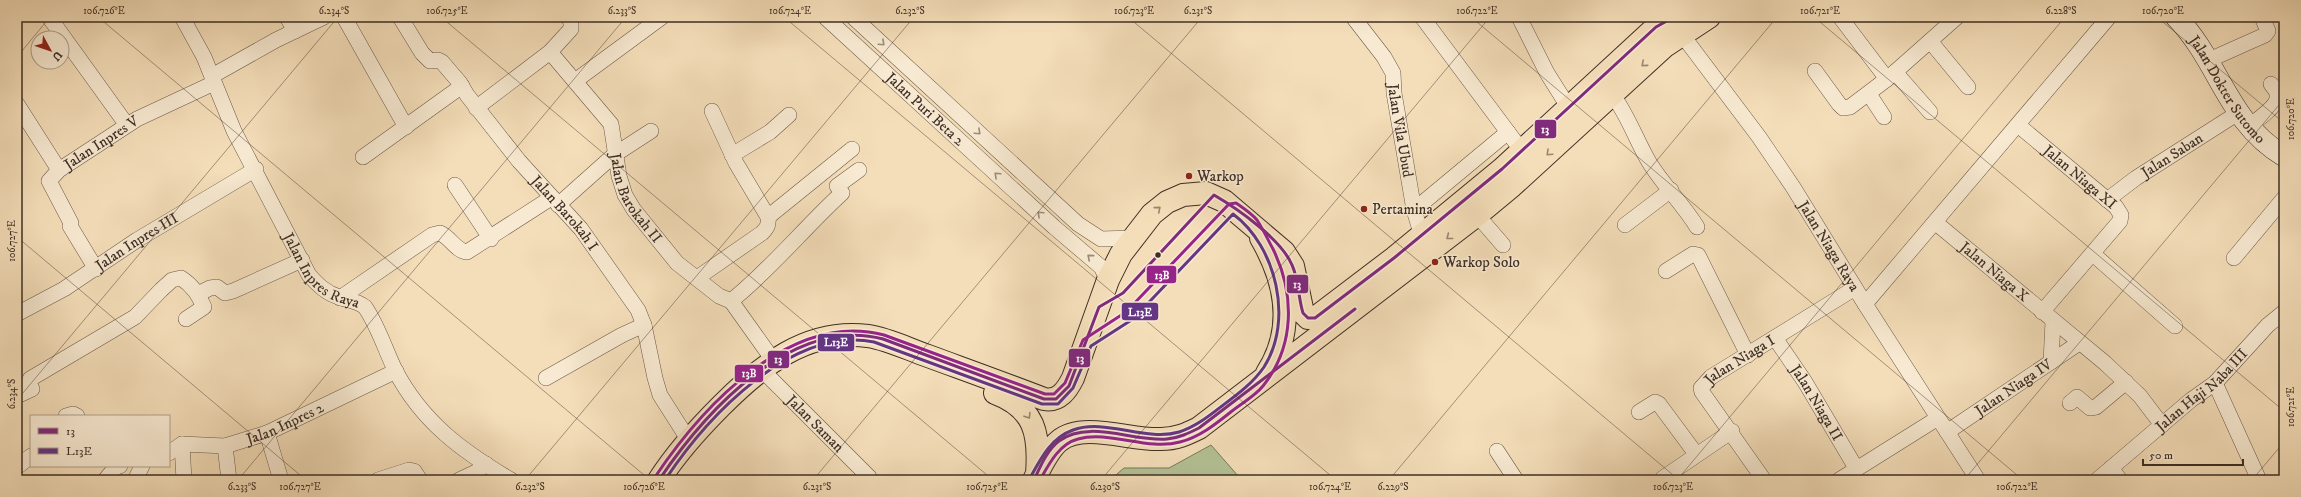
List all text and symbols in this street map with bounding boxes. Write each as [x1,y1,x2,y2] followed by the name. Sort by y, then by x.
[83,5,125,17] text: 106.726°E
[319,5,349,17] text: 6.234°S
[426,5,468,17] text: 106.725°E
[608,5,636,17] text: 6.233°S
[769,5,811,17] text: 106.724°E
[895,5,925,17] text: 6.232°S
[1114,5,1154,17] text: 106.723°E
[1184,5,1212,17] text: 6.231°S
[1456,5,1498,17] text: 106.722°E
[1800,5,1840,17] text: 106.721°E
[2046,5,2076,17] text: 6.228°S
[2142,5,2184,17] text: 106.720°E
[30,30,70,70] north arrow
[2184,30,2270,147] street label: Jalan Dokter Sutomo
[877,39,885,46] one-way arrow
[48,48,65,64] text: U
[1641,60,1649,67] one-way arrow
[880,67,969,150] street label: Jalan Puri Beta 2
[1384,81,1418,179] street label: Jalan Vila Ubud
[2285,98,2297,140] text: 106.720°E
[59,111,142,175] street label: Jalan Inpres V
[1534,119,1557,139] line badge: 13
[1541,123,1549,137] text: 13
[973,127,980,134] one-way arrow
[2136,128,2206,183] street label: Jalan Saban
[2038,139,2121,213] street label: Jalan Niaga XI
[1546,148,1553,155] one-way arrow
[606,150,666,247] street label: Jalan Barokah II
[1196,167,1244,186] place label: Warkop
[526,170,603,254] street label: Jalan Barokah I
[1184,171,1194,181] marker: Warkop
[994,172,1002,179] one-way arrow
[1793,195,1865,295] street label: Jalan Niaga Raya
[1372,200,1433,219] place label: Pertamina
[1359,204,1369,214] marker: Pertamina
[1153,206,1161,213] one-way arrow
[90,208,181,276] street label: Jalan Inpres III
[1037,211,1045,219] one-way arrow
[6,220,18,262] text: 106.727°E
[278,228,363,312] street label: Jalan Inpres Raya
[1447,232,1454,239] one-way arrow
[1955,236,2033,306] street label: Jalan Niaga X
[1153,250,1163,260] unlabelled marker
[1442,253,1520,272] place label: Warkop Solo
[1087,255,1095,262] one-way arrow
[1430,257,1440,267] marker: Warkop Solo
[1146,265,1177,284] line badge: 13B
[1154,269,1170,283] text: 13B
[1286,274,1309,294] line badge: 13
[1293,278,1301,292] text: 13
[1121,302,1159,321] line badge: L13E
[1128,306,1152,320] text: L13E
[1698,331,1778,390] street label: Jalan Niaga I
[817,333,855,352] line badge: L13E
[824,336,848,350] text: L13E
[2150,344,2252,437] street label: Jalan Haji Naba III
[1068,348,1091,368] line badge: 13
[767,350,790,369] line badge: 13
[1076,352,1084,366] text: 13
[774,353,782,367] text: 13
[1970,354,2056,421] street label: Jalan Niaga IV
[1785,359,1847,444] street label: Jalan Niaga II
[734,364,764,383] line badge: 13B
[741,367,757,381] text: 13B
[6,379,18,409] text: 6.234°S
[2285,387,2297,427] text: 106.721°E
[781,389,848,456] street label: Jalan Saman
[242,397,327,449] street label: Jalan Inpres 2
[1023,412,1031,419] one-way arrow
[30,415,170,467] legend
[66,424,75,439] text: 13
[2143,441,2243,467] scale bar
[66,444,93,459] text: L13E
[2149,448,2173,463] text: 50 m
[228,481,256,493] text: 6.233°S
[279,481,321,493] text: 106.727°E
[515,481,545,493] text: 6.232°S
[623,481,665,493] text: 106.726°E
[803,481,831,493] text: 6.231°S
[966,481,1008,493] text: 106.725°E
[1090,481,1120,493] text: 6.230°S
[1309,481,1351,493] text: 106.724°E
[1378,481,1408,493] text: 6.229°S
[1653,481,1693,493] text: 106.723°E
[1996,481,2038,493] text: 106.722°E

